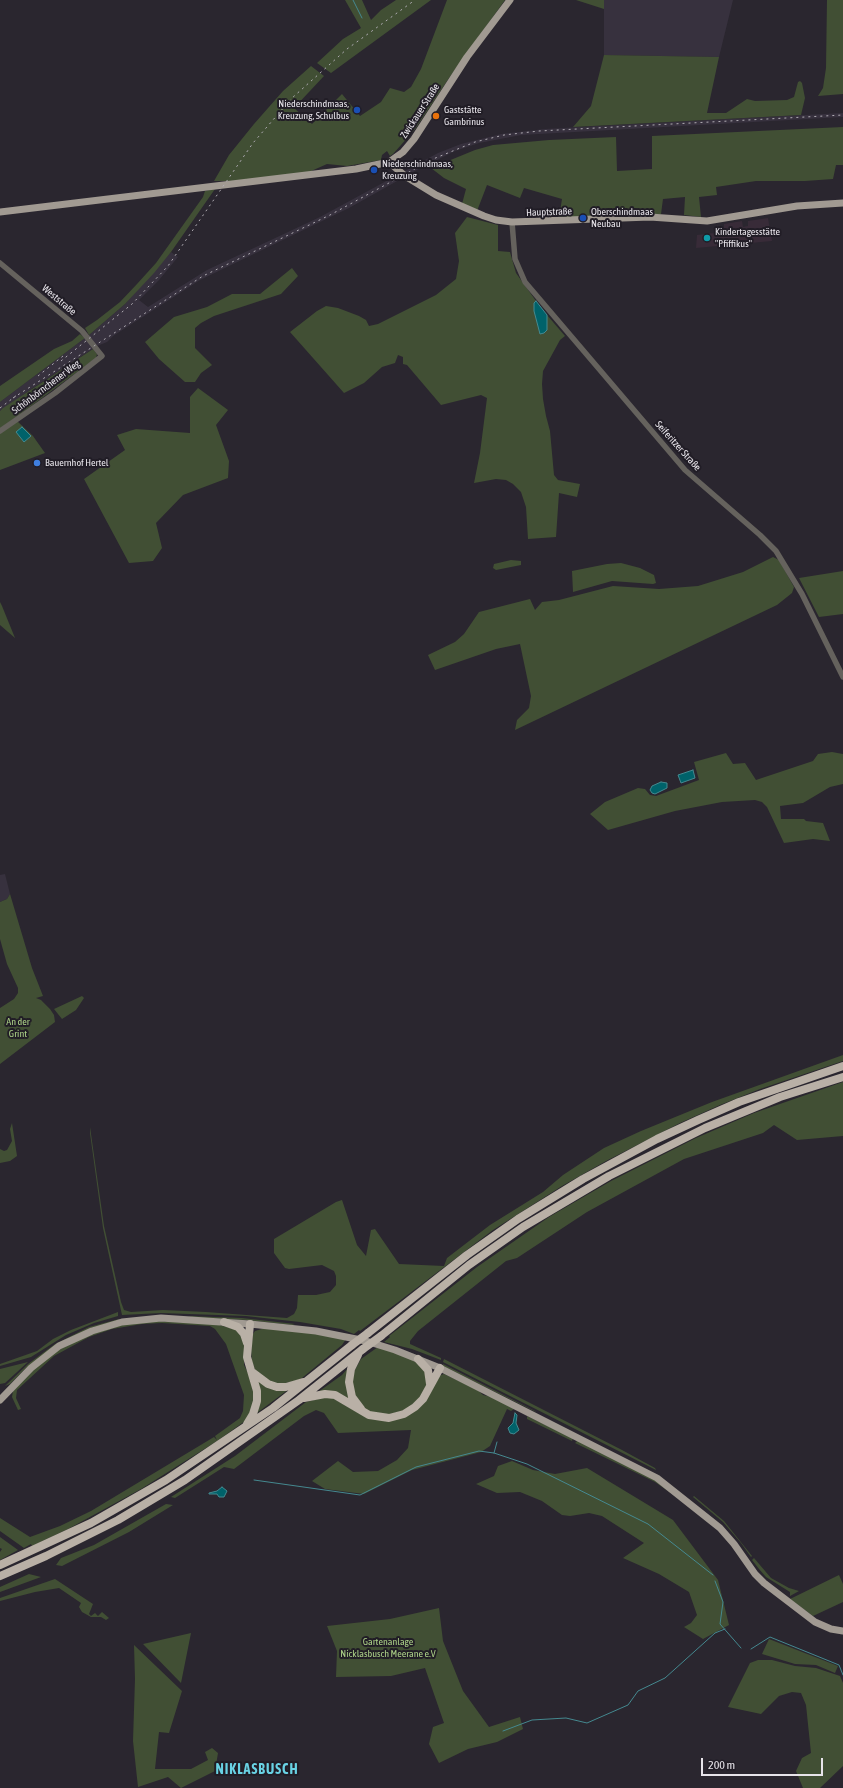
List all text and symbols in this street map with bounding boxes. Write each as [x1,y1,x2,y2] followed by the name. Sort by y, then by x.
[398,81,442,141] street label: Zwickauer Straße
[278,98,349,122] place label: Niederschindmaas, Kreuzung, Schulbus
[444,104,484,128] place label: Gaststätte Gambrinus
[352,105,362,115] marker: Niederschindmaas, Kreuzung, Schulbus
[431,111,441,121] marker: Gaststätte Gambrinus
[382,158,453,182] place label: Niederschindmaas, Kreuzung
[369,165,379,175] marker: Niederschindmaas, Kreuzung
[526,205,572,219] street label: Hauptstraße
[591,206,653,230] place label: Oberschindmaas Neubau
[578,213,588,223] marker: Oberschindmaas Neubau
[715,226,780,250] place label: Kindertagesstätte "Pfiffikus"
[702,233,712,243] marker: Kindertagesstätte "Pfiffikus"
[39,282,79,318] street label: Weststraße
[10,357,82,417] street label: Schönbörnchener Weg
[653,419,703,473] street label: Seiferitzer Straße
[45,457,108,469] place label: Bauernhof Hertel
[32,458,42,468] marker: Bauernhof Hertel
[6,1016,30,1040] park label: An der Grint
[340,1636,436,1660] park label: Gartenanlage Nicklasbusch Meerane e.V
[703,1750,825,1776] scale bar
[708,1758,735,1772] text: 200 m
[215,1762,299,1778] district label: NIKLASBUSCH

